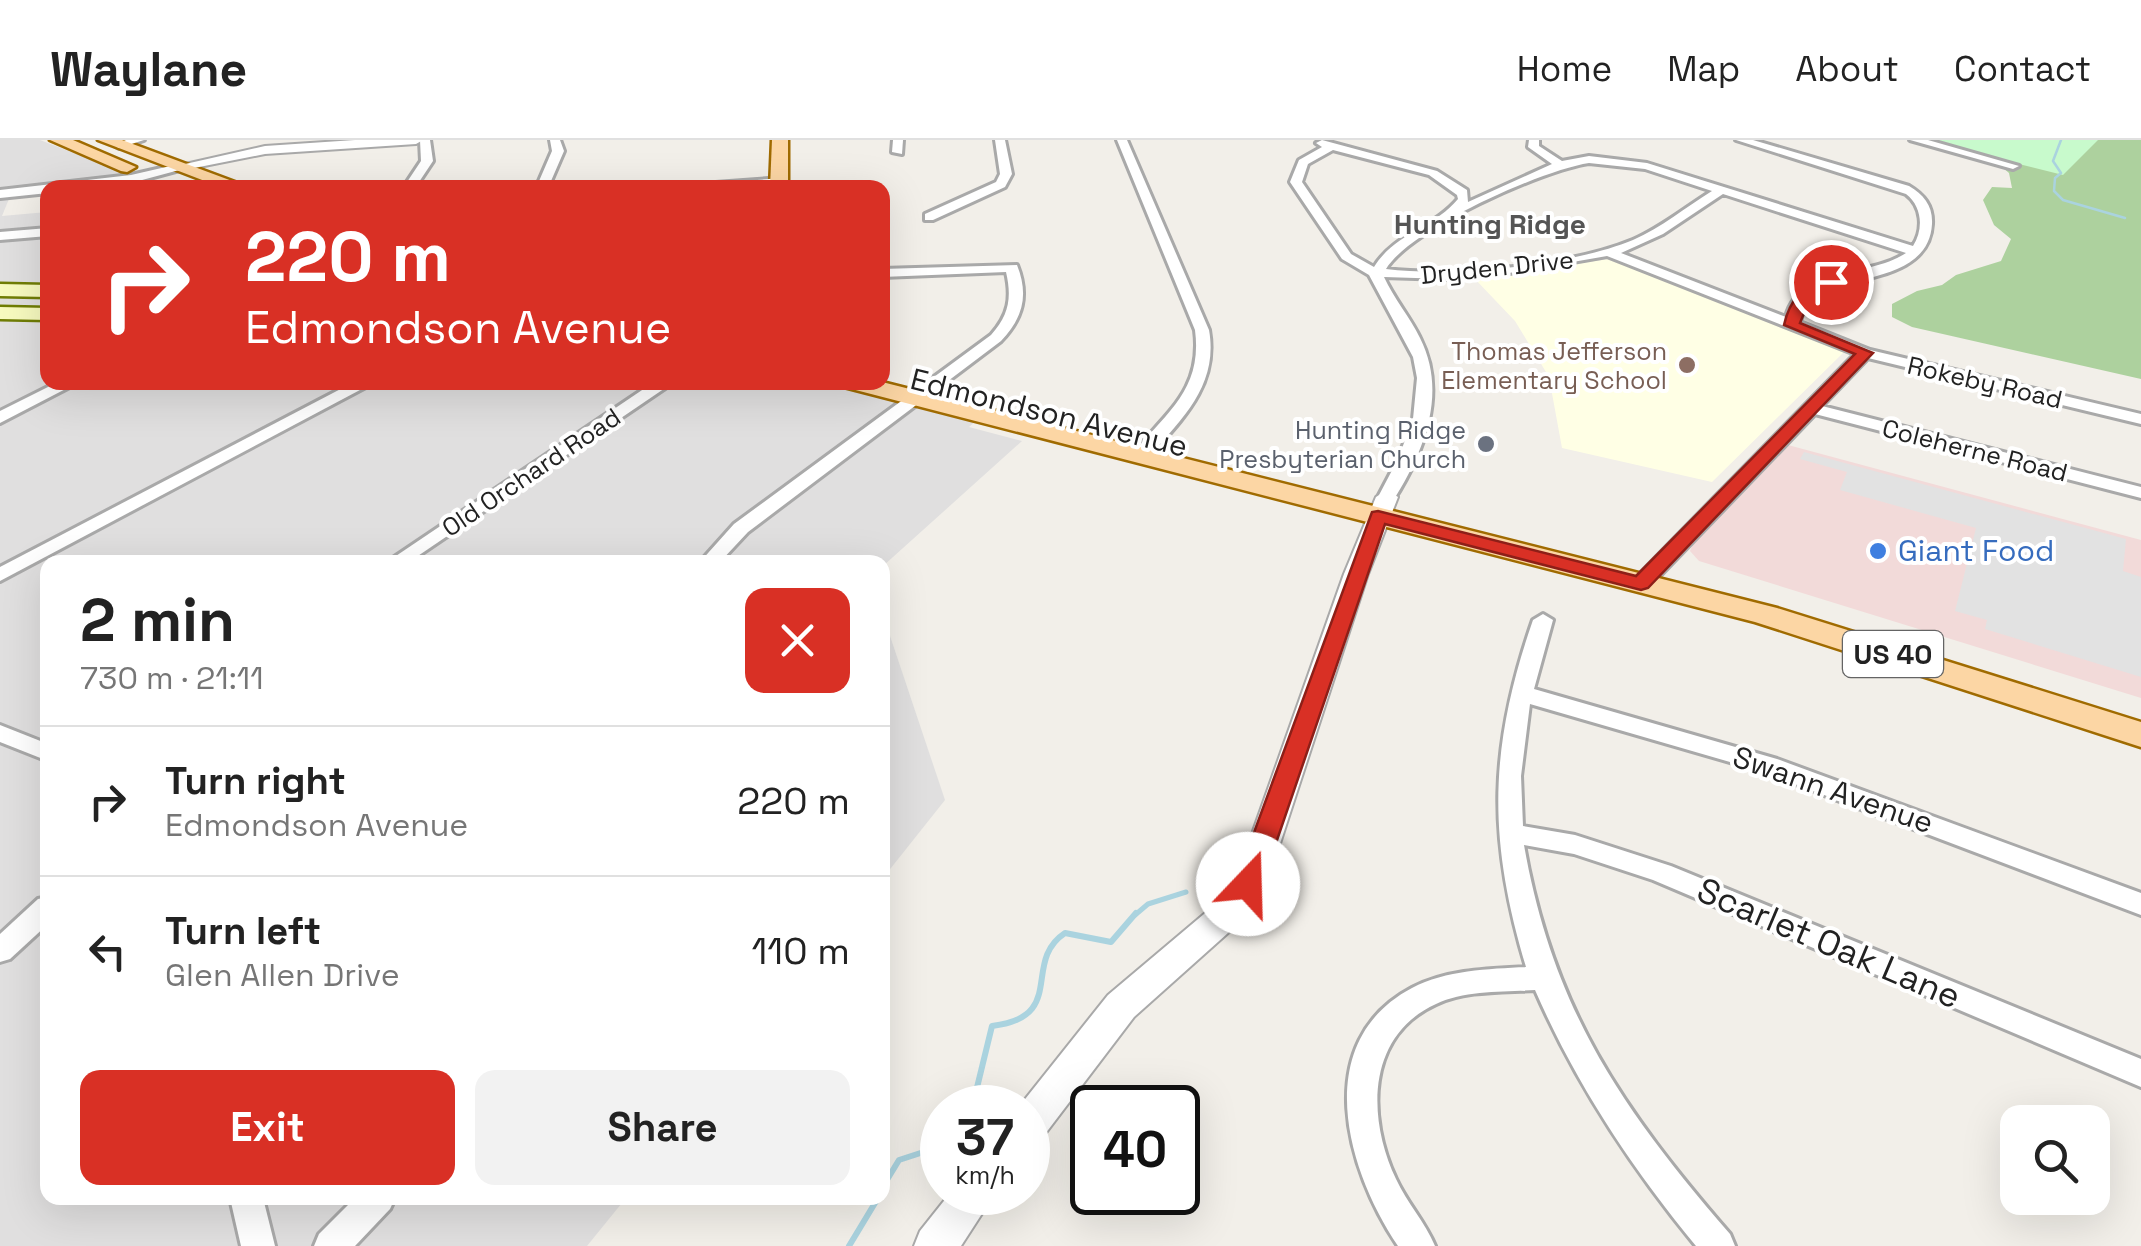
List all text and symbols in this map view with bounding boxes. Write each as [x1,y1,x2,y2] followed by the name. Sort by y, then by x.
[50,39,247,100] text: Waylane
[1517,47,1612,91] text: Home
[1667,47,1740,91] text: Map
[1795,47,1899,91] text: About
[1954,47,2091,91] text: Contact
[1394,206,1586,242] district label: Hunting Ridge
[245,212,451,301] text: 220 m
[80,220,210,350] icon: right
[1789,240,1874,325] pin
[1419,243,1575,291] street label: Dryden Drive
[1804,255,1859,310] icon: arrive
[245,299,671,356] text: Edmondson Avenue
[1441,335,1667,396] place label: Thomas Jefferson Elementary School
[1904,349,2066,415] street label: Rokeby Road
[1676,354,1698,376] marker: Thomas Jefferson Elementary School
[906,359,1192,466] street label: Edmondson Avenue
[436,400,626,544] street label: Old Orchard Road
[1879,412,2071,488] street label: Coleherne Road
[1219,414,1466,475] place label: Hunting Ridge Presbyterian Church
[1475,433,1497,455] marker: Hunting Ridge Presbyterian Church
[1898,531,2054,570] place label: Giant Food
[1867,540,1889,562] marker: Giant Food
[80,582,235,659] text: 2 min
[745,588,850,693] button: close
[1843,631,1943,677] road number: US 40
[80,658,264,698] text: 730 m · 21:11
[1728,737,1939,842] street label: Swann Avenue
[165,757,346,805] text: Turn right
[80,774,135,829] icon: right
[737,777,850,825] text: 220 m
[165,805,468,845] text: Edmondson Avenue
[1196,832,1300,936] position arrow
[1691,868,1967,1018] street label: Scarlet Oak Lane
[165,907,321,955] text: Turn left
[80,924,135,979] icon: left
[751,927,850,975] text: 110 m
[165,955,400,995] text: Glen Allen Drive
[80,1070,455,1185] button: Exit
[475,1070,850,1185] button: Share
[1070,1085,1200,1215] speed limit sign: 40
[2000,1105,2110,1215] map controls
[2000,1105,2110,1215] button: search
[956,1106,1014,1170] text: 37
[955,1159,1015,1191] text: km/h

